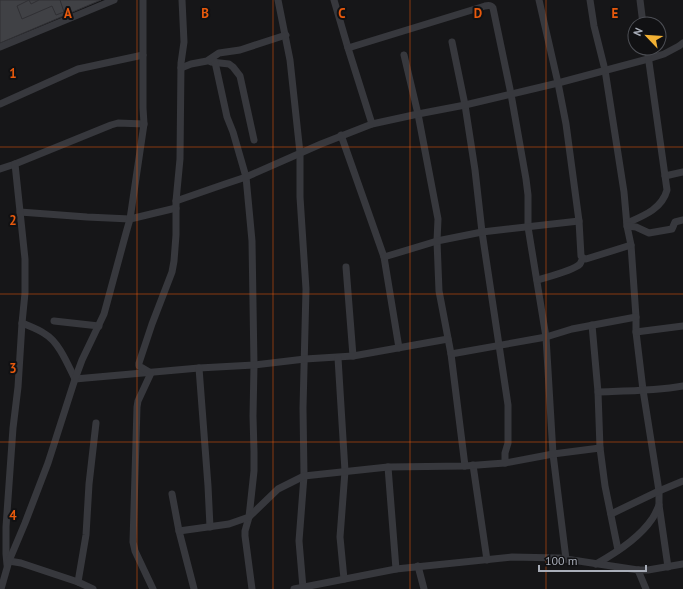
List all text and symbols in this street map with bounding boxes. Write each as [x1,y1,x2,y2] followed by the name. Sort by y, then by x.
[64,5,72,22] text: A
[201,5,209,22] text: B
[338,5,346,22] text: C
[474,5,482,22] text: D
[612,5,619,22] text: E
[627,16,667,56] north arrow
[630,26,646,38] text: N
[9,65,17,82] text: 1
[9,212,17,229] text: 2
[9,360,17,377] text: 3
[9,507,17,524] text: 4
[539,547,646,573] scale bar
[545,553,578,568] text: 100 m

